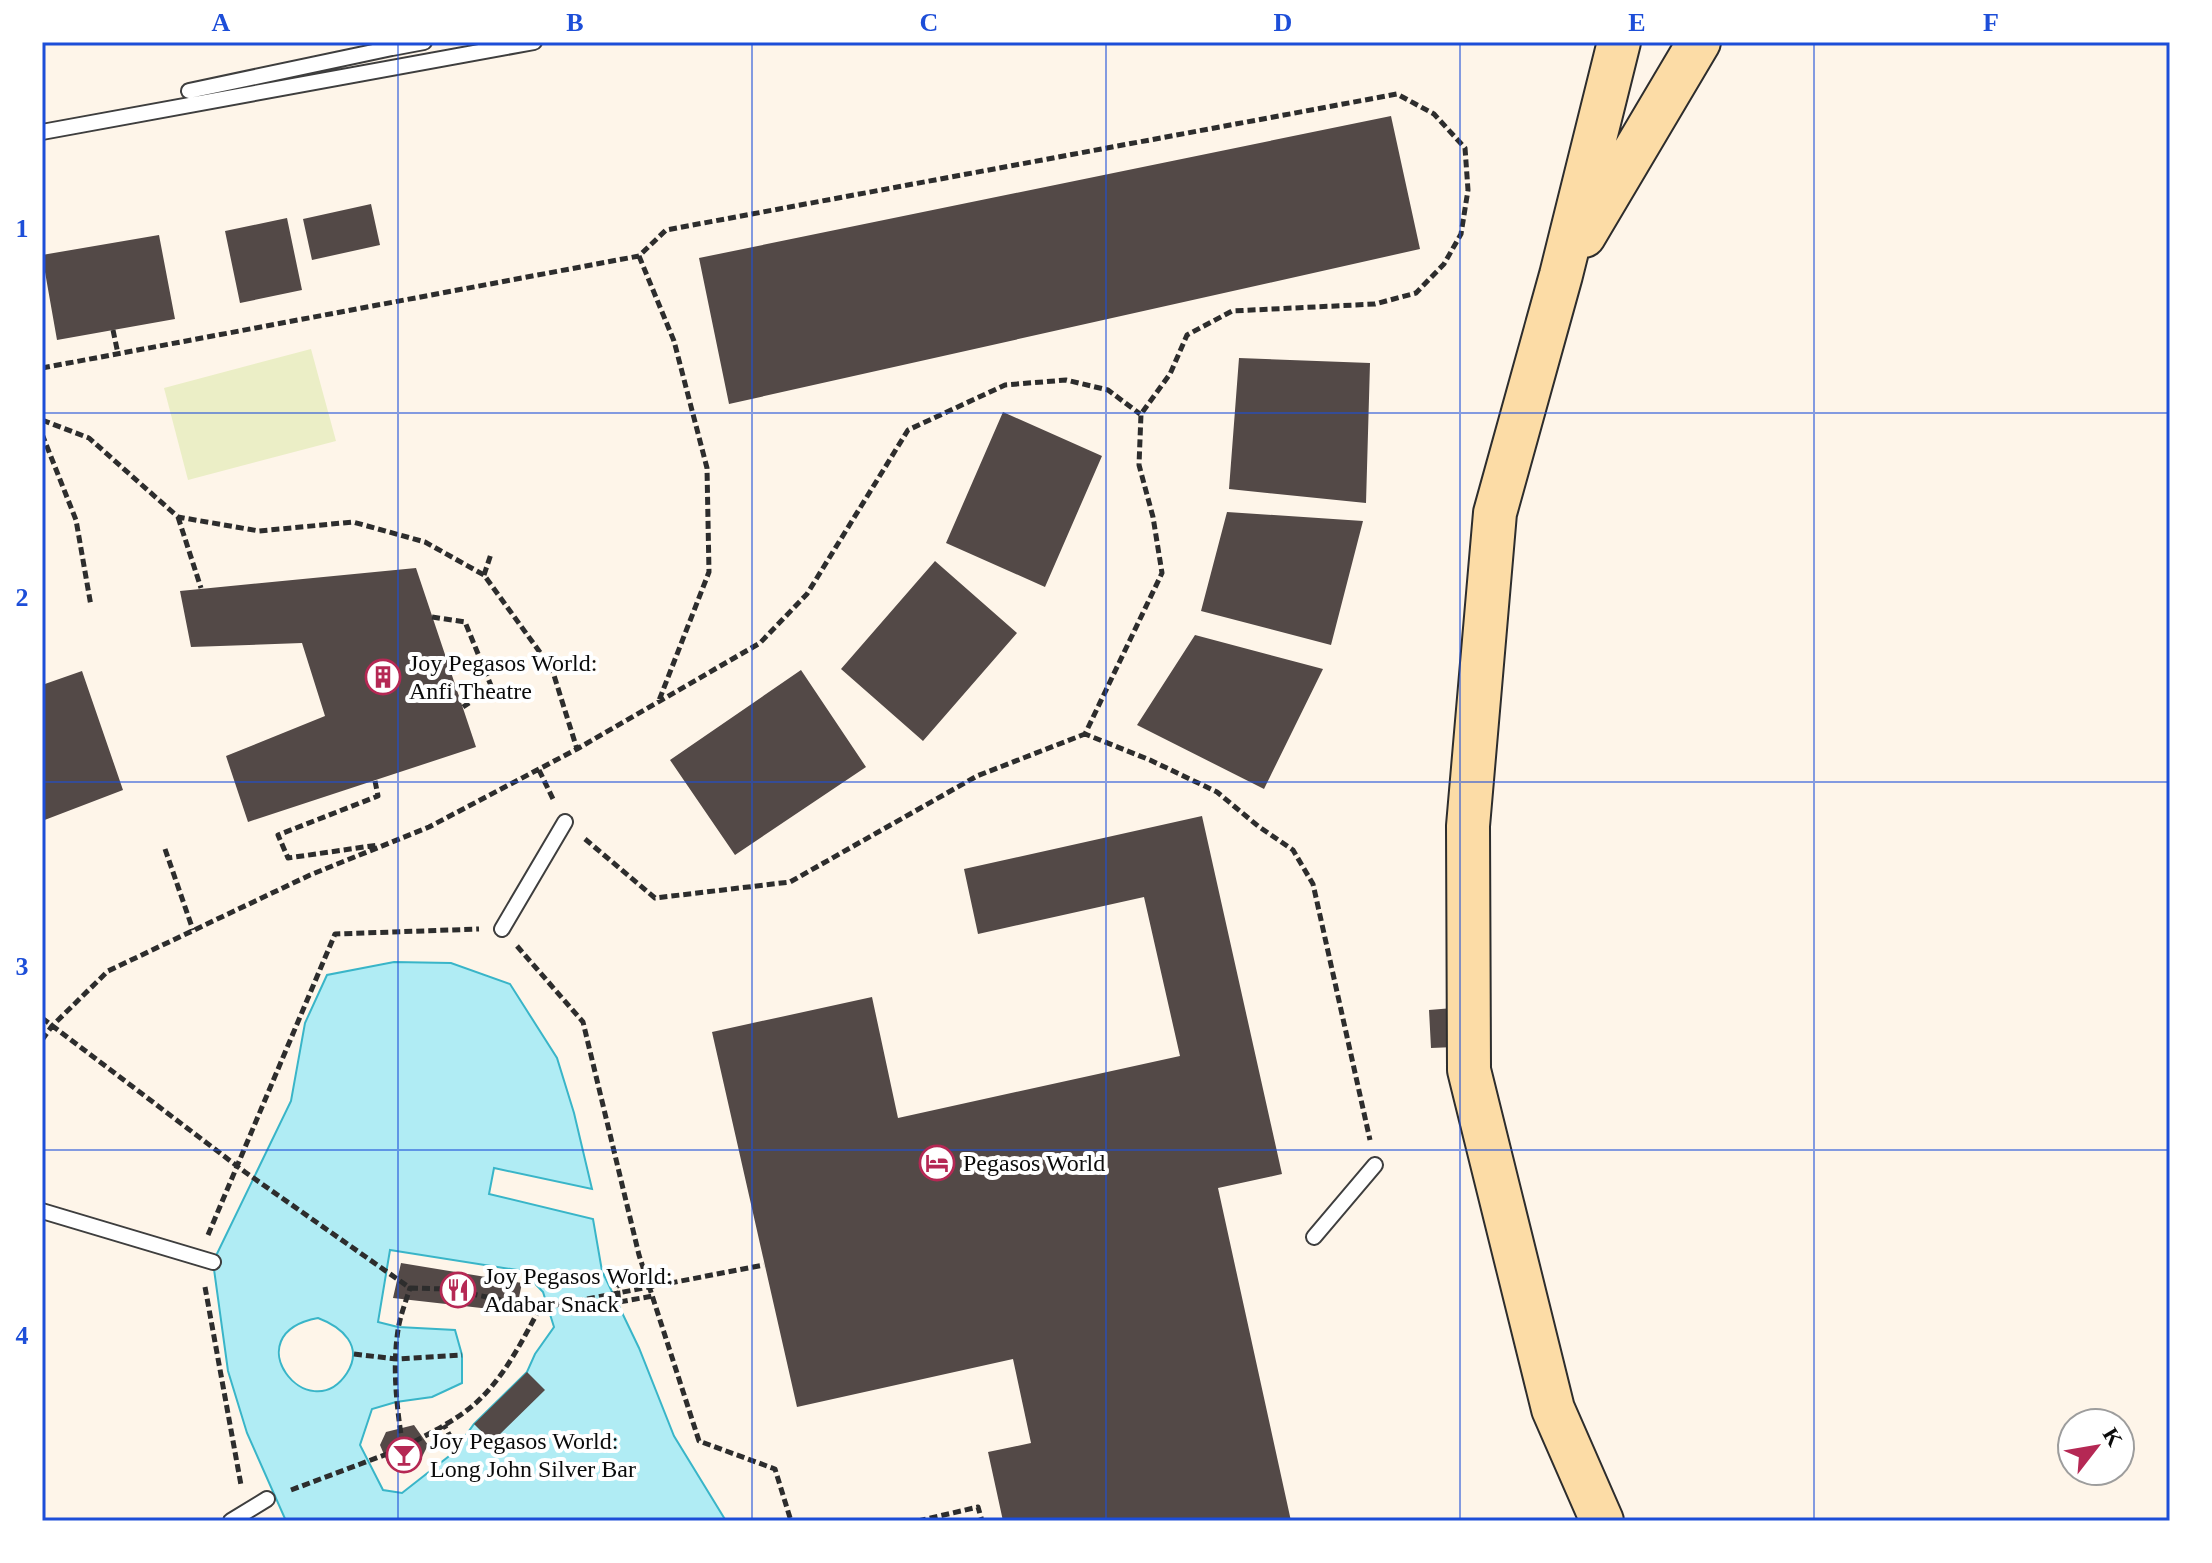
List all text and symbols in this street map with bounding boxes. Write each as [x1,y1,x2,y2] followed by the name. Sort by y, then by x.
[212,8,231,37] text: A
[566,8,584,37] text: B
[920,8,938,37] text: C
[1274,8,1292,37] text: D
[1628,8,1646,37] text: E
[1983,8,1999,37] text: F
[16,214,29,243] text: 1
[16,583,29,612] text: 2
[409,650,597,704] place label: Joy Pegasos World: Anfi Theatre
[364,658,402,696] building icon: Joy Pegasos World: Anfi Theatre
[16,952,29,981] text: 3
[918,1144,956,1182] hotel icon: Pegasos World
[963,1150,1105,1176] place label: Pegasos World
[484,1263,672,1317] place label: Joy Pegasos World: Adabar Snack
[439,1271,477,1309] restaurant icon: Joy Pegasos World: Adabar Snack
[16,1321,29,1350] text: 4
[2056,1407,2136,1487] north arrow
[2098,1423,2128,1451] text: K
[430,1428,636,1482] place label: Joy Pegasos World: Long John Silver Bar
[385,1436,423,1474] bar icon: Joy Pegasos World: Long John Silver Bar

